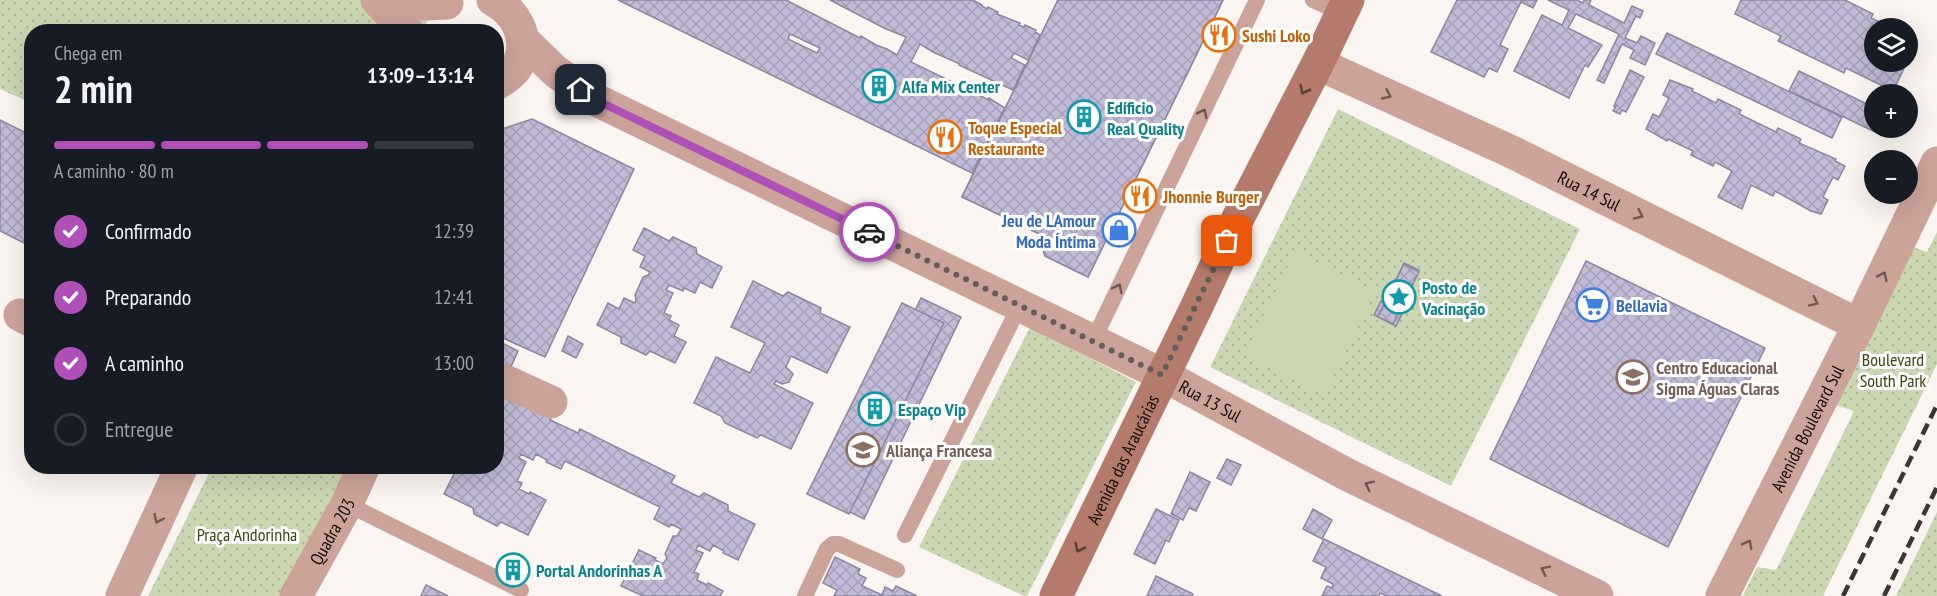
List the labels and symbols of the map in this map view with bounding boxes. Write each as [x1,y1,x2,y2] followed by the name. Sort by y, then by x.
[1201,17,1237,53] restaurant icon: Sushi Loko
[1242,24,1310,47] place label: Sushi Loko
[555,64,606,115] pin
[861,68,897,104] building icon: Alfa Mix Center
[901,75,1001,98] place label: Alfa Mix Center
[1300,84,1311,95] one-way arrow
[1381,88,1392,100] one-way arrow
[1107,96,1185,140] place label: Edíficio Real Quality
[1066,99,1102,135] building icon: Edíficio Real Quality
[1196,108,1207,119] one-way arrow
[968,116,1063,160] place label: Toque Especial Restaurante
[927,119,963,155] restaurant icon: Toque Especial Restaurante
[1554,165,1625,216] street label: Rua 14 Sul
[1122,178,1158,214] restaurant icon: Jhonnie Burger
[1162,185,1260,208] place label: Jhonnie Burger
[839,202,899,262] courier
[1633,208,1644,220] one-way arrow
[1001,209,1097,253] place label: Jeu de LAmour Moda Íntima
[1101,212,1137,248] shop icon: Jeu de LAmour Moda Íntima
[1201,215,1252,266] pin
[1875,271,1887,282] one-way arrow
[1421,276,1485,320] place label: Posto de Vacinação
[1381,279,1417,315] place icon: Posto de Vacinação
[1111,284,1123,295] one-way arrow
[1575,287,1611,323] supermarket icon: Bellavia
[1616,294,1667,317] place label: Bellavia
[1807,295,1818,306] one-way arrow
[1860,348,1926,392] park label: Boulevard South Park
[1656,356,1779,400] place label: Centro Educacional Sigma Águas Claras
[1615,359,1651,395] school or university icon: Centro Educacional Sigma Águas Claras
[1765,360,1849,495] street label: Avenida Boulevard Sul
[1175,375,1246,427] street label: Rua 13 Sul
[857,391,893,427] building icon: Espaço Vip
[1081,391,1164,528] street label: Avenida das Araucárias
[898,398,966,421] place label: Espaço Vip
[845,432,881,468] school or university icon: Aliança Francesa
[885,439,992,462] place label: Aliança Francesa
[1365,481,1376,493] one-way arrow
[304,494,360,569] street label: Quadra 203
[153,513,165,524] one-way arrow
[197,523,297,546] park label: Praça Andorinha
[1741,539,1752,550] one-way arrow
[1075,542,1087,553] one-way arrow
[495,552,531,588] building icon: Portal Andorinhas A
[536,559,663,582] place label: Portal Andorinhas A
[1540,566,1551,578] one-way arrow

